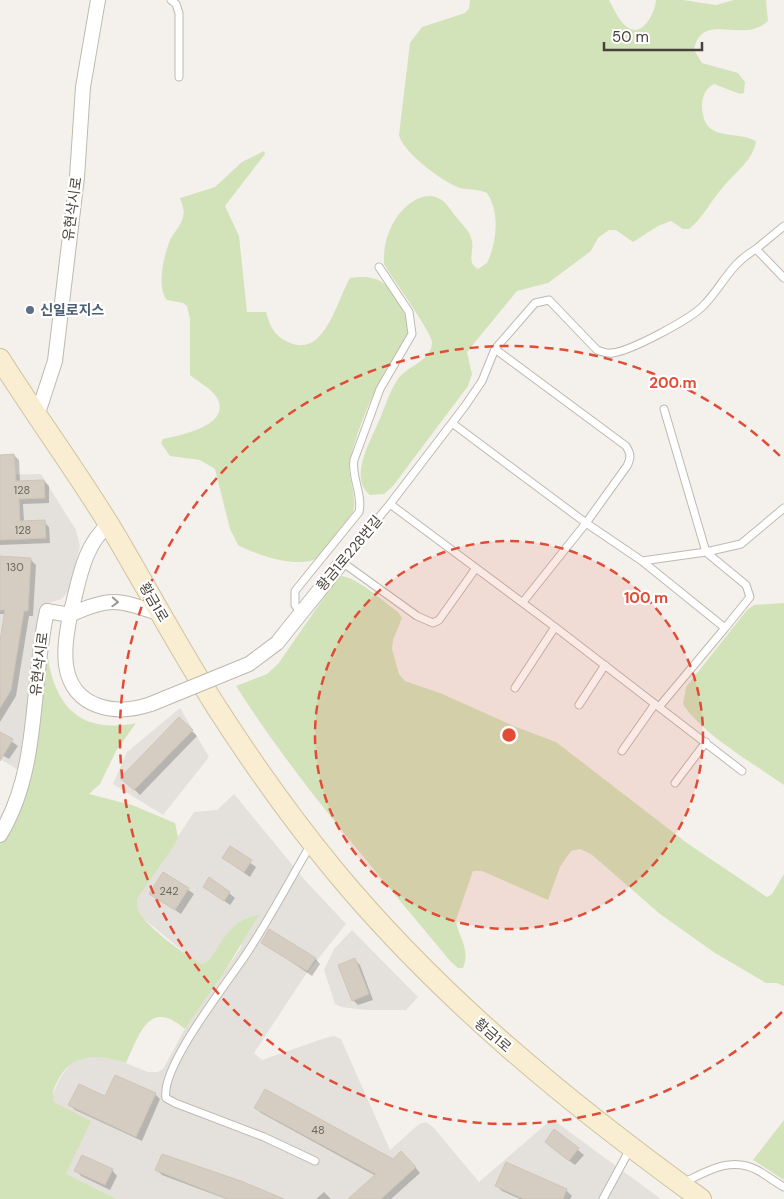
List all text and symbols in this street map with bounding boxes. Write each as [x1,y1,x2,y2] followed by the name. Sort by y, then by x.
[604,20,702,52] scale bar
[612,27,649,47] text: 50 m
[59,176,85,242] street label: 유현삭시로
[40,301,105,319] place label: 신일로지스
[24,304,36,316] marker: 신일로지스
[649,373,697,393] text: 200 m
[14,483,30,497] house number: 128
[312,512,386,594] street label: 황금1로228번길
[15,523,31,537] house number: 128
[6,560,24,574] house number: 130
[135,579,173,625] street label: 황금1로
[624,588,668,608] text: 100 m
[111,596,119,607] one-way arrow
[26,631,52,697] street label: 유현삭시로
[500,726,518,744] centre of rings
[159,884,179,898] house number: 242
[471,1014,515,1056] street label: 황금1로
[311,1123,325,1137] house number: 48

